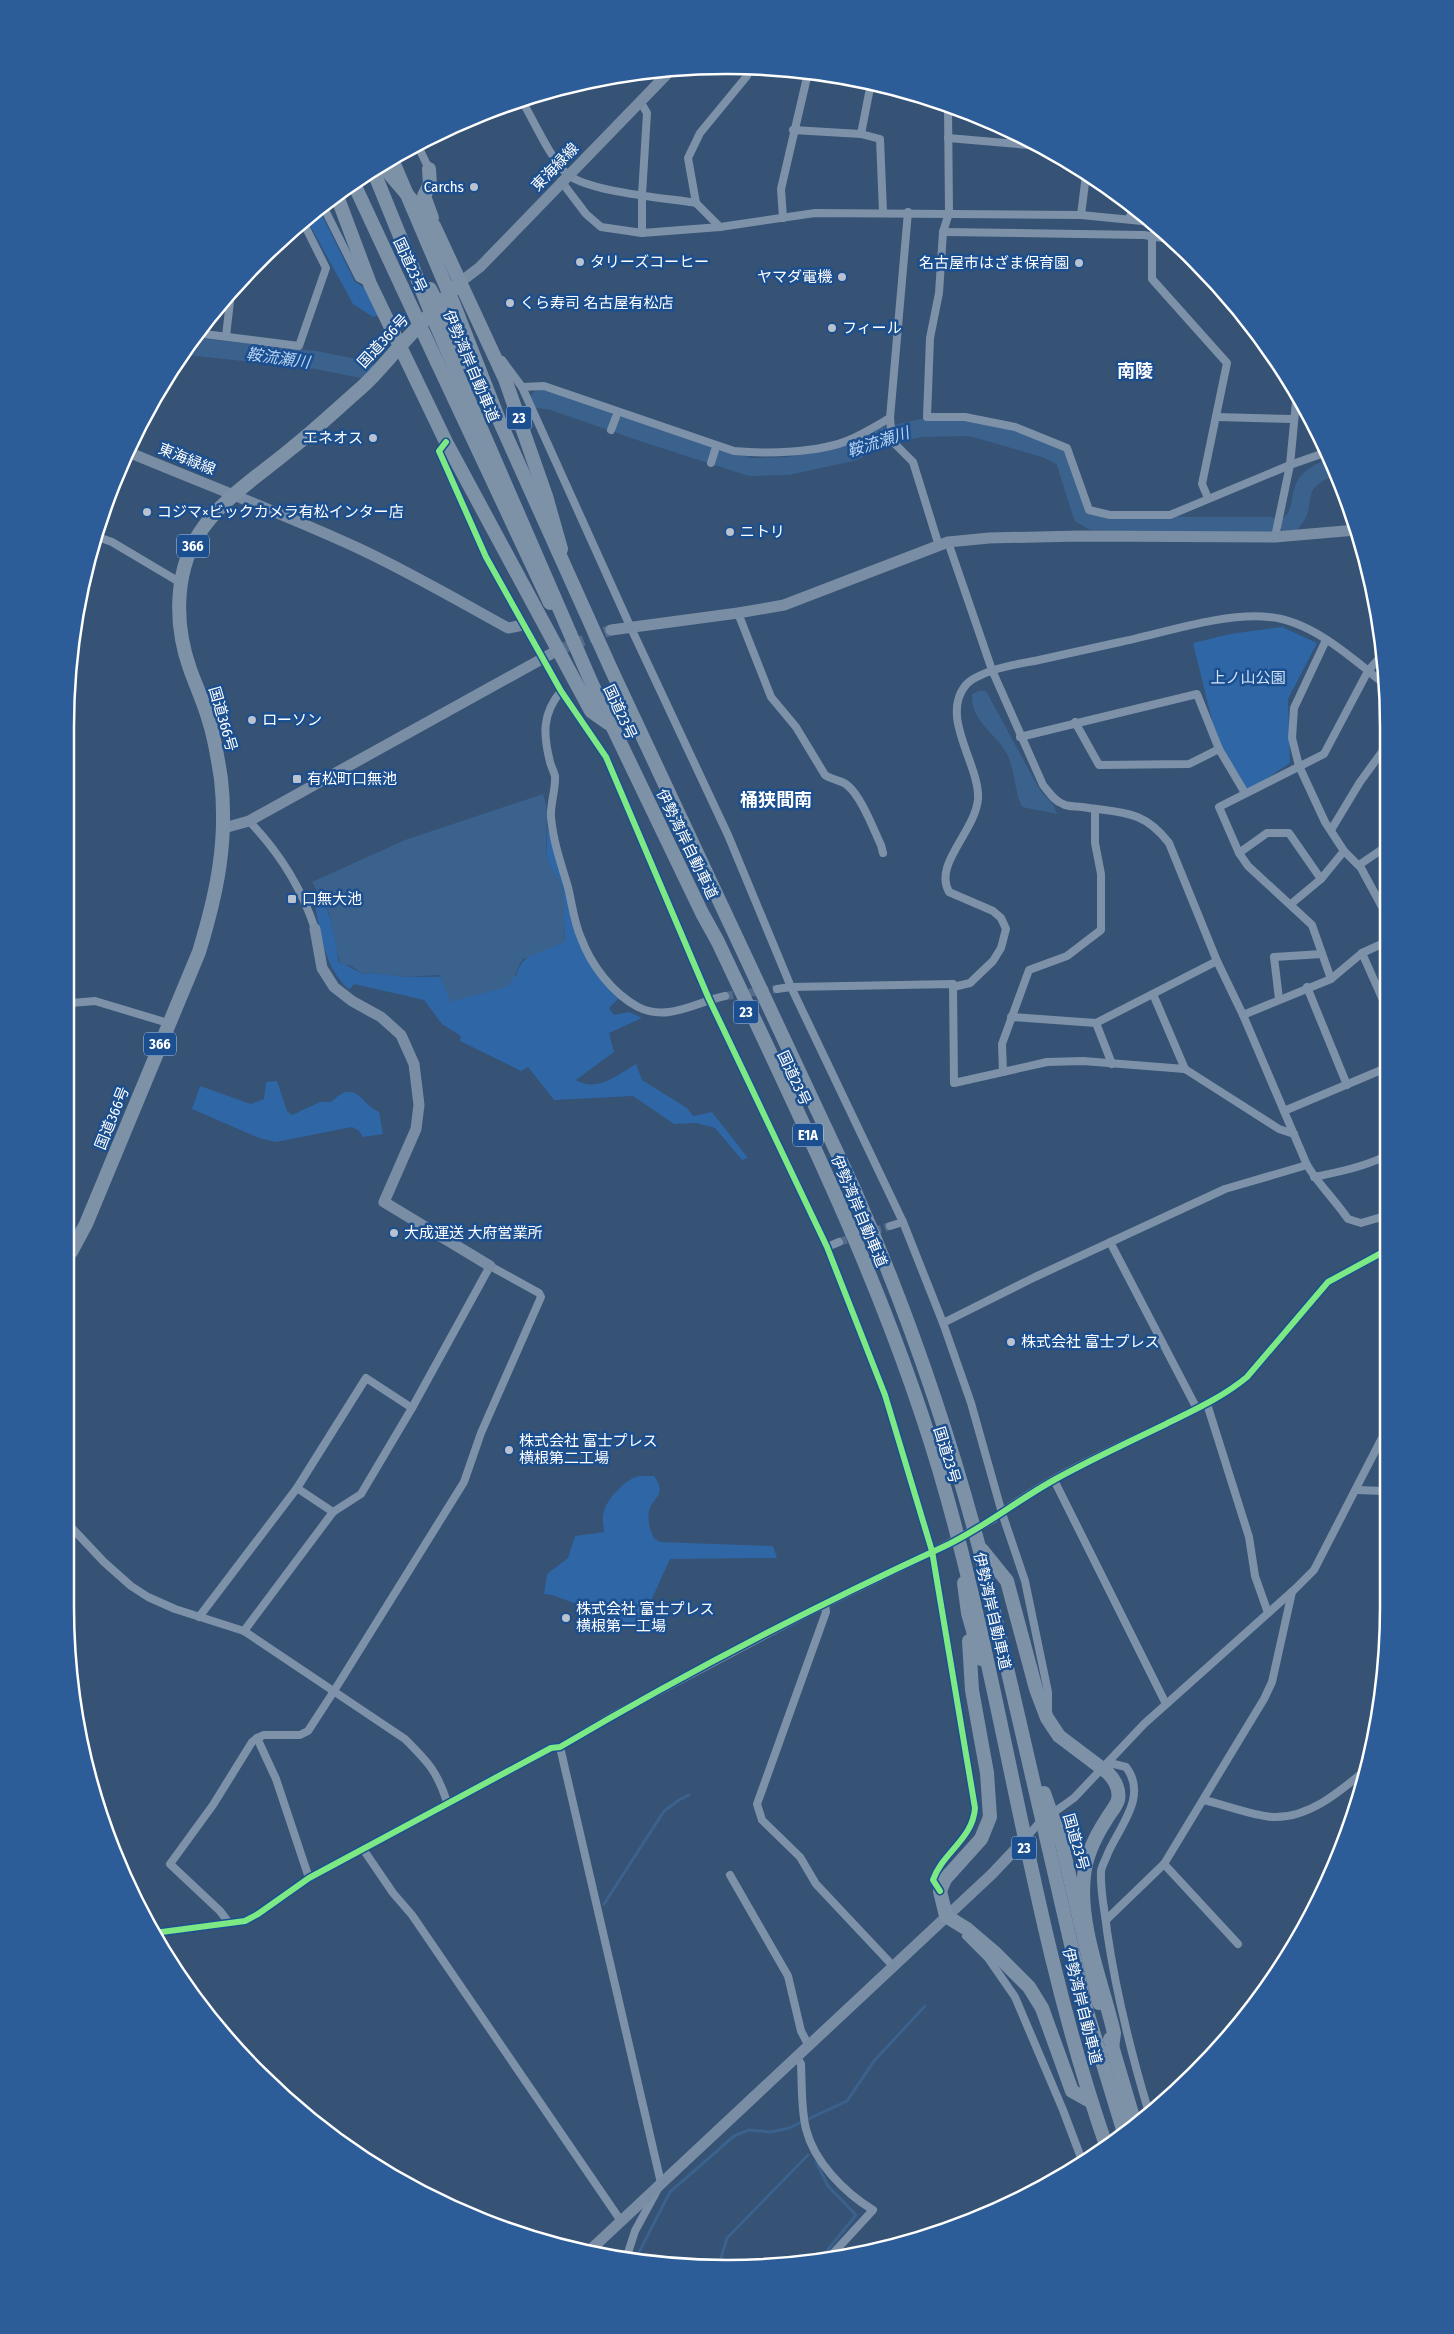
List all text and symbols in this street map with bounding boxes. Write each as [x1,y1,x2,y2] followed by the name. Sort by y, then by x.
[528,139,582,195] street label: 東海緑線
[424,178,464,196] place label: Carchs
[468,181,480,193] marker: Carchs
[390,235,430,295] street label: 国道23号
[590,253,709,271] place label: タリーズコーヒー
[919,254,1069,272] place label: 名古屋市はざま保育園
[574,256,586,268] marker: タリーズコーヒー
[1073,257,1085,269] marker: 名古屋市はざま保育園
[757,268,832,286] place label: ヤマダ電機
[836,271,848,283] marker: ヤマダ電機
[520,294,674,312] place label: くら寿司 名古屋有松店
[504,297,516,309] marker: くら寿司 名古屋有松店
[439,307,503,425] street label: 伊勢湾岸自動車道
[354,310,412,372] street label: 国道366号
[842,319,902,337] place label: フィール
[826,322,838,334] marker: フィール
[245,344,313,372] water label: 鞍流瀬川
[1117,360,1153,382] district label: 南陵
[506,406,532,429] road number: 23
[845,422,913,461] water label: 鞍流瀬川
[303,429,363,447] place label: エネオス
[367,432,379,444] marker: エネオス
[156,439,218,479] street label: 東海緑線
[157,503,404,521] place label: コジマ×ビックカメラ有松インター店
[141,506,153,518] marker: コジマ×ビックカメラ有松インター店
[740,523,785,541] place label: ニトリ
[724,526,736,538] marker: ニトリ
[177,534,209,558] road number: 366
[1210,669,1286,687] park label: 上ノ山公園
[600,682,640,742] street label: 国道23号
[205,684,241,754] street label: 国道366号
[262,711,322,729] place label: ローソン
[246,714,258,726] marker: ローソン
[307,770,397,788] place label: 有松町口無池
[291,773,303,785] marker: 有松町口無池
[653,786,721,902] street label: 伊勢湾岸自動車道
[740,789,812,811] district label: 桶狭間南
[302,890,362,908] place label: 口無大池
[286,893,298,905] marker: 口無大池
[734,1000,758,1024] road number: 23
[144,1032,176,1056] road number: 366
[774,1048,814,1108] street label: 国道23号
[91,1084,133,1152] street label: 国道366号
[793,1124,823,1146] road number: E1A
[827,1152,891,1270] street label: 伊勢湾岸自動車道
[404,1224,543,1242] place label: 大成運送 大府営業所
[388,1227,400,1239] marker: 大成運送 大府営業所
[1021,1333,1160,1351] place label: 株式会社 富士プレス
[1005,1336,1017,1348] marker: 株式会社 富士プレス
[930,1424,964,1486] street label: 国道23号
[519,1432,658,1467] place label: 株式会社 富士プレス 横根第二工場
[503,1444,515,1456] marker: 株式会社 富士プレス 横根第二工場
[970,1551,1014,1671] street label: 伊勢湾岸自動車道
[576,1600,715,1635] place label: 株式会社 富士プレス 横根第一工場
[560,1612,572,1624] marker: 株式会社 富士プレス 横根第一工場
[1059,1811,1093,1873] street label: 国道23号
[1012,1836,1036,1860] road number: 23
[1059,1946,1105,2066] street label: 伊勢湾岸自動車道

